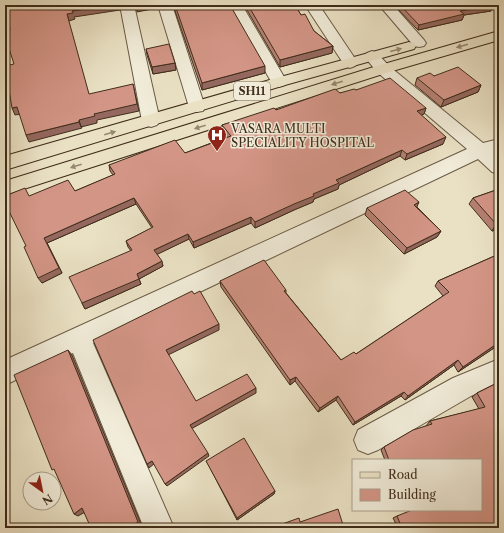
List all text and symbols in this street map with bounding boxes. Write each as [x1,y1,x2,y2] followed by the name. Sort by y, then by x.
[455,43,467,49] one-way arrow
[390,46,402,52] one-way arrow
[331,81,343,87] one-way arrow
[234,82,270,100] road number: SH11
[230,121,374,150] place label: VASARA MULTI SPECIALITY HOSPITAL
[193,124,205,130] one-way arrow
[206,124,228,152] hospital icon: VASARA MULTI SPECIALITY HOSPITAL
[104,130,116,136] one-way arrow
[70,163,82,169] one-way arrow
[352,459,482,511] legend
[388,467,418,482] text: Road
[22,471,62,511] north arrow
[388,487,436,502] text: Building
[39,491,55,508] text: N

